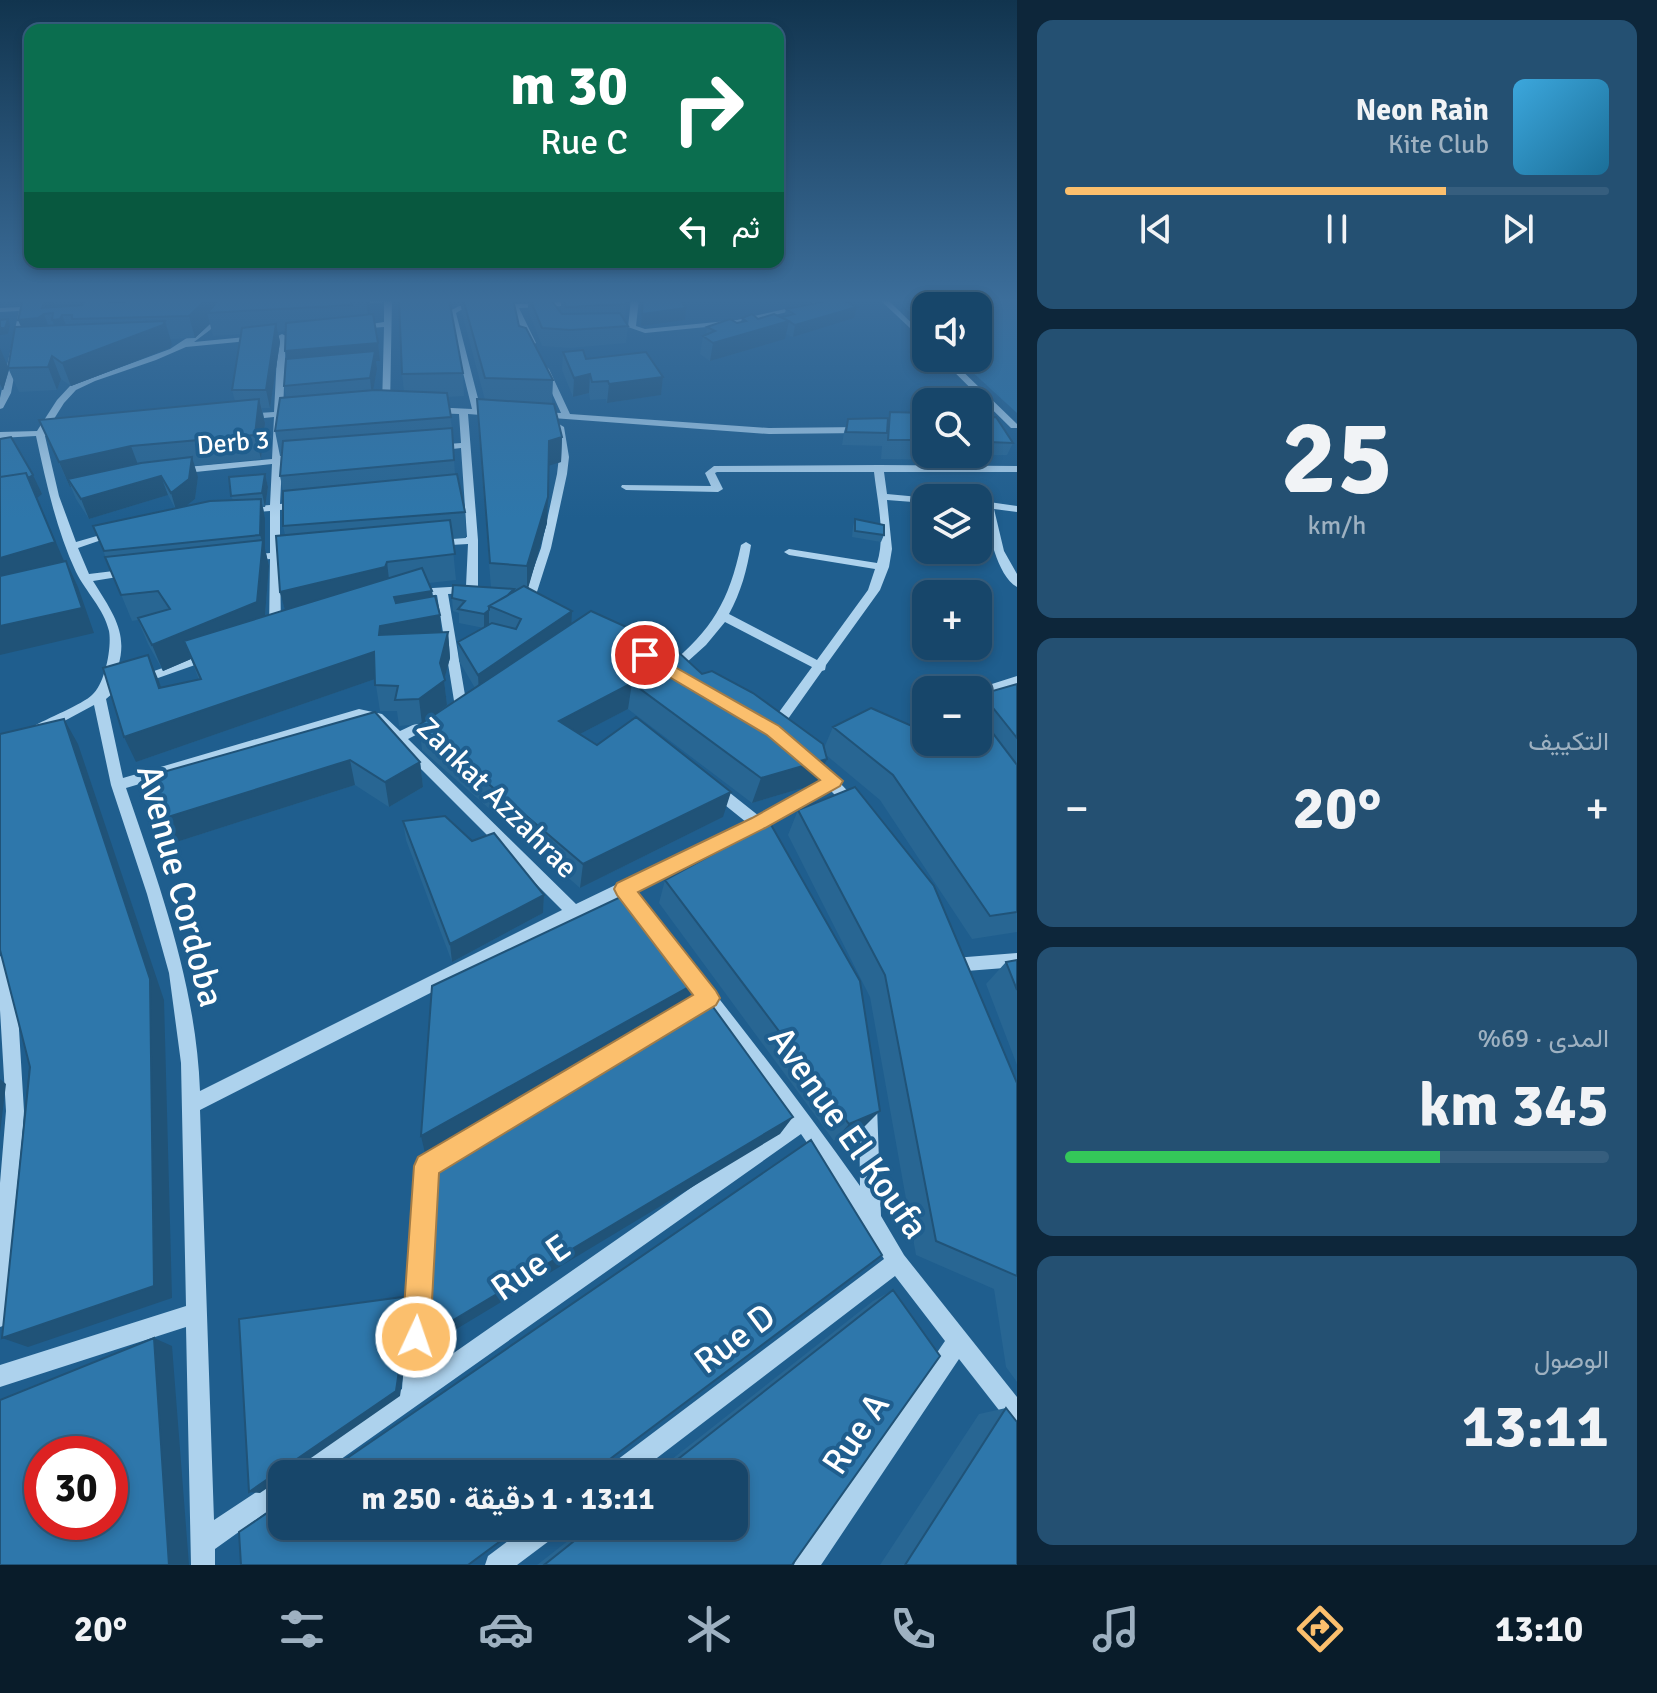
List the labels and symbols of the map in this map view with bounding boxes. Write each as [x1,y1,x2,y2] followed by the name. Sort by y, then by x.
[195,424,271,462] street label: Derb 3
[611,621,679,689] pin
[409,710,585,886] street label: Zankat Azzahrae
[126,760,234,1012] street label: Avenue Cordoba
[758,1018,938,1248] street label: Avenue El Koufa
[483,1225,579,1311] street label: Rue E
[686,1294,784,1384] street label: Rue D
[374,1295,458,1379] position arrow
[813,1385,899,1483] street label: Rue A
[24,1436,128,1540] speed limit sign: 30

